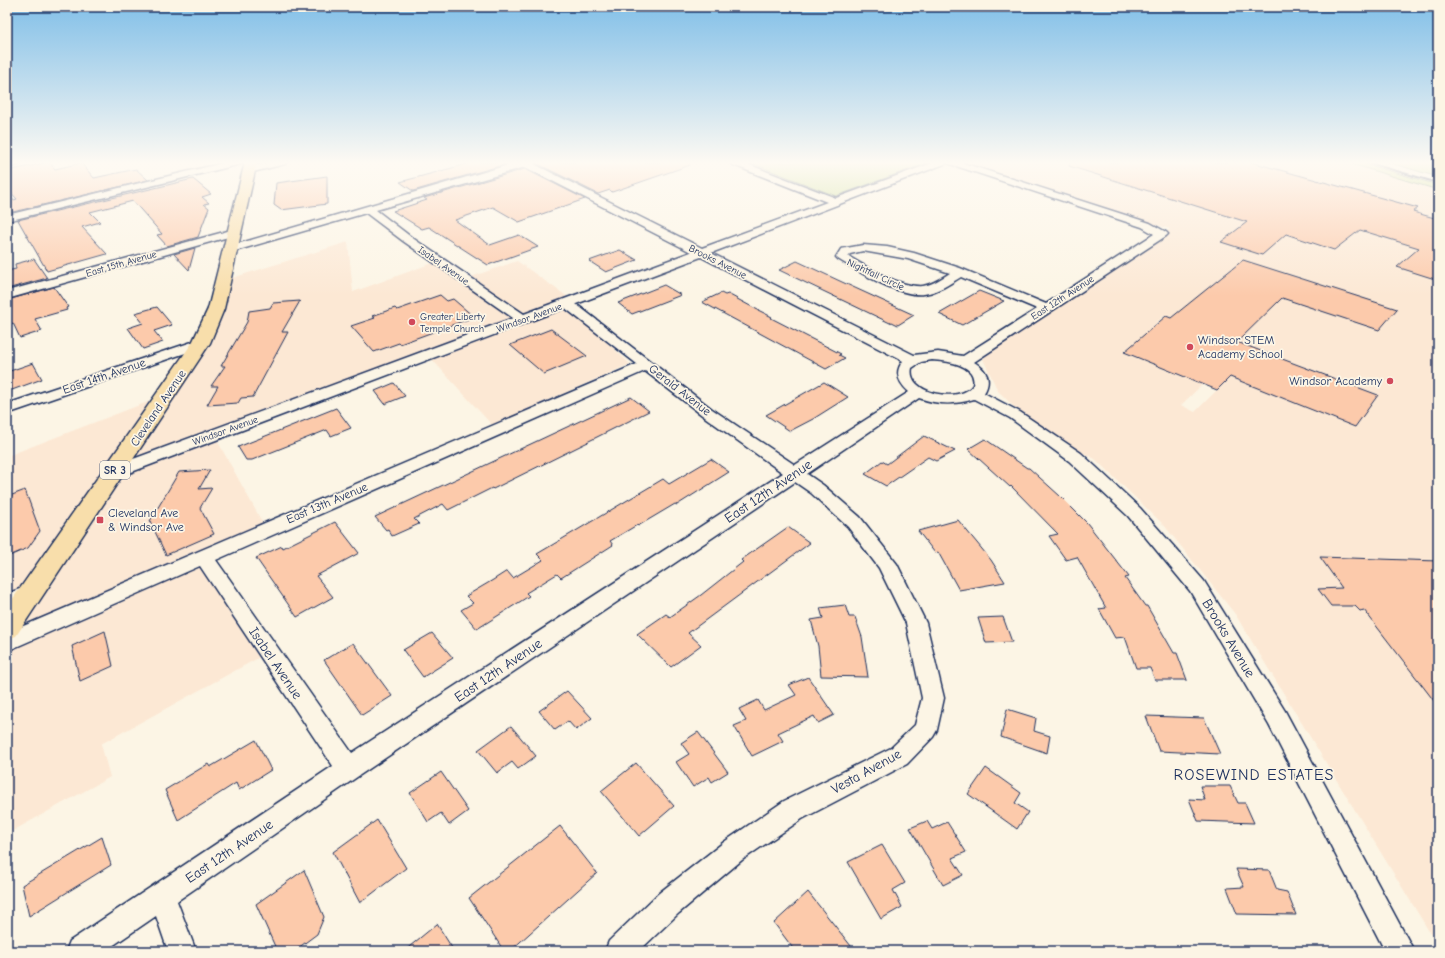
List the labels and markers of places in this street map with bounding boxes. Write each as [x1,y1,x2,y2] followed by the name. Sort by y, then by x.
[420,311,485,335] place label: Greater Liberty Temple Church
[407,317,417,327] marker: Greater Liberty Temple Church
[1198,333,1283,361] place label: Windsor STEM Academy School
[1185,342,1195,352] marker: Windsor STEM Academy School
[1289,374,1383,388] place label: Windsor Academy
[1385,376,1395,386] marker: Windsor Academy
[108,506,184,534] place label: Cleveland Ave & Windsor Ave
[95,515,105,525] marker: Cleveland Ave & Windsor Ave

